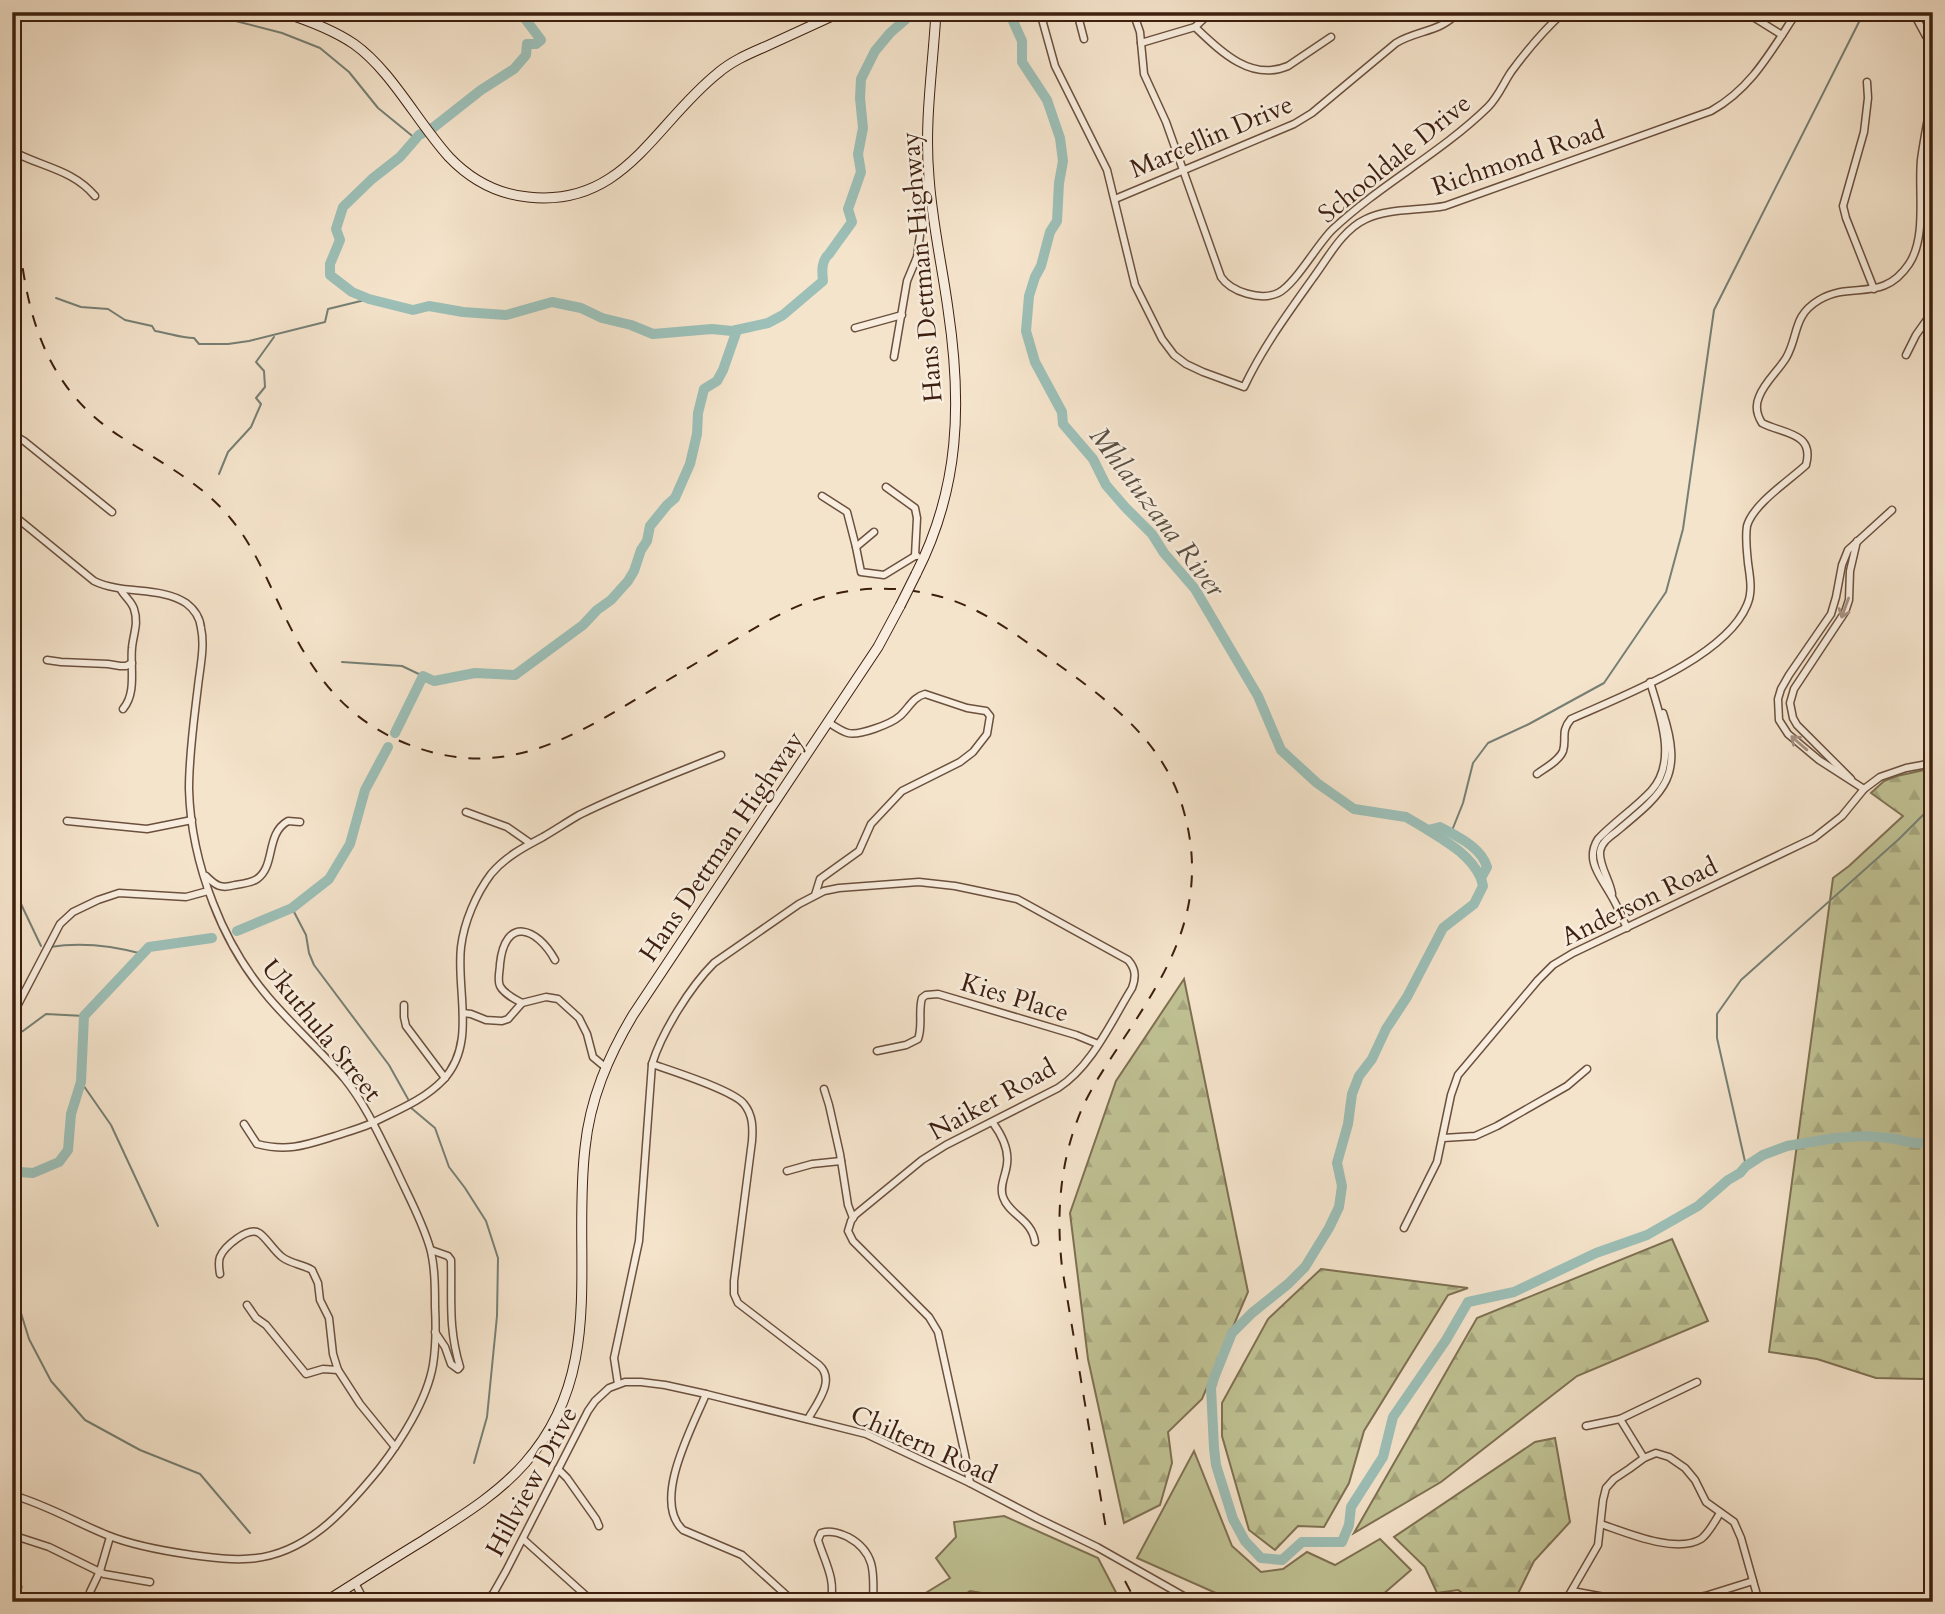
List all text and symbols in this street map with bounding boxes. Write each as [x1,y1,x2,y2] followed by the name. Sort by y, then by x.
[1124,86,1298,187] street label: Marcellin Drive
[1311,86,1478,231] street label: Schooldale Drive
[1427,113,1609,204] street label: Richmond Road
[892,130,951,404] street label: Hans Dettman Highway
[1081,419,1234,605] water label: Mhlatuzana River
[1838,596,1850,618] one-way arrow
[631,724,812,969] street label: Hans Dettman Highway
[1790,735,1808,751] one-way arrow
[1555,848,1723,954] street label: Anderson Road
[253,952,390,1109] street label: Ukuthula Street
[957,965,1073,1030] street label: Kies Place
[923,1050,1062,1149] street label: Naiker Road
[845,1397,1003,1492] street label: Chiltern Road
[477,1400,586,1562] street label: Hillview Drive

